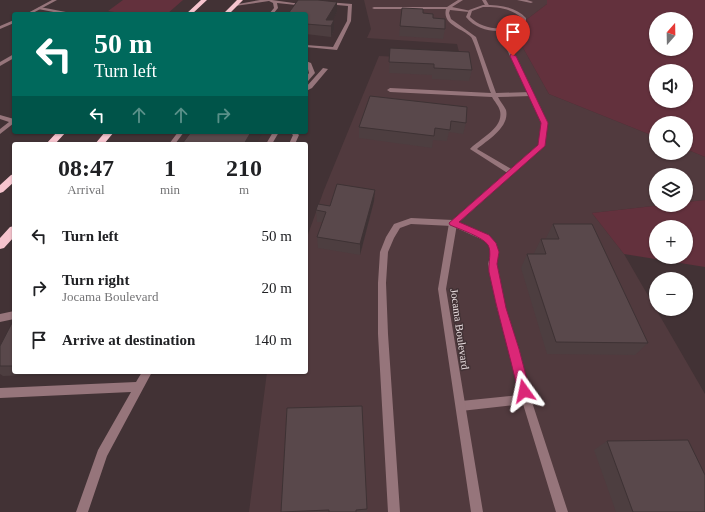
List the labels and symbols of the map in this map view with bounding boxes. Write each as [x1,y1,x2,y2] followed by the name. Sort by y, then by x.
[649,12,693,56] north arrow
[496,15,530,56] pin
[448,288,472,371] street label: Jocama Boulevard
[503,370,545,412] position arrow

